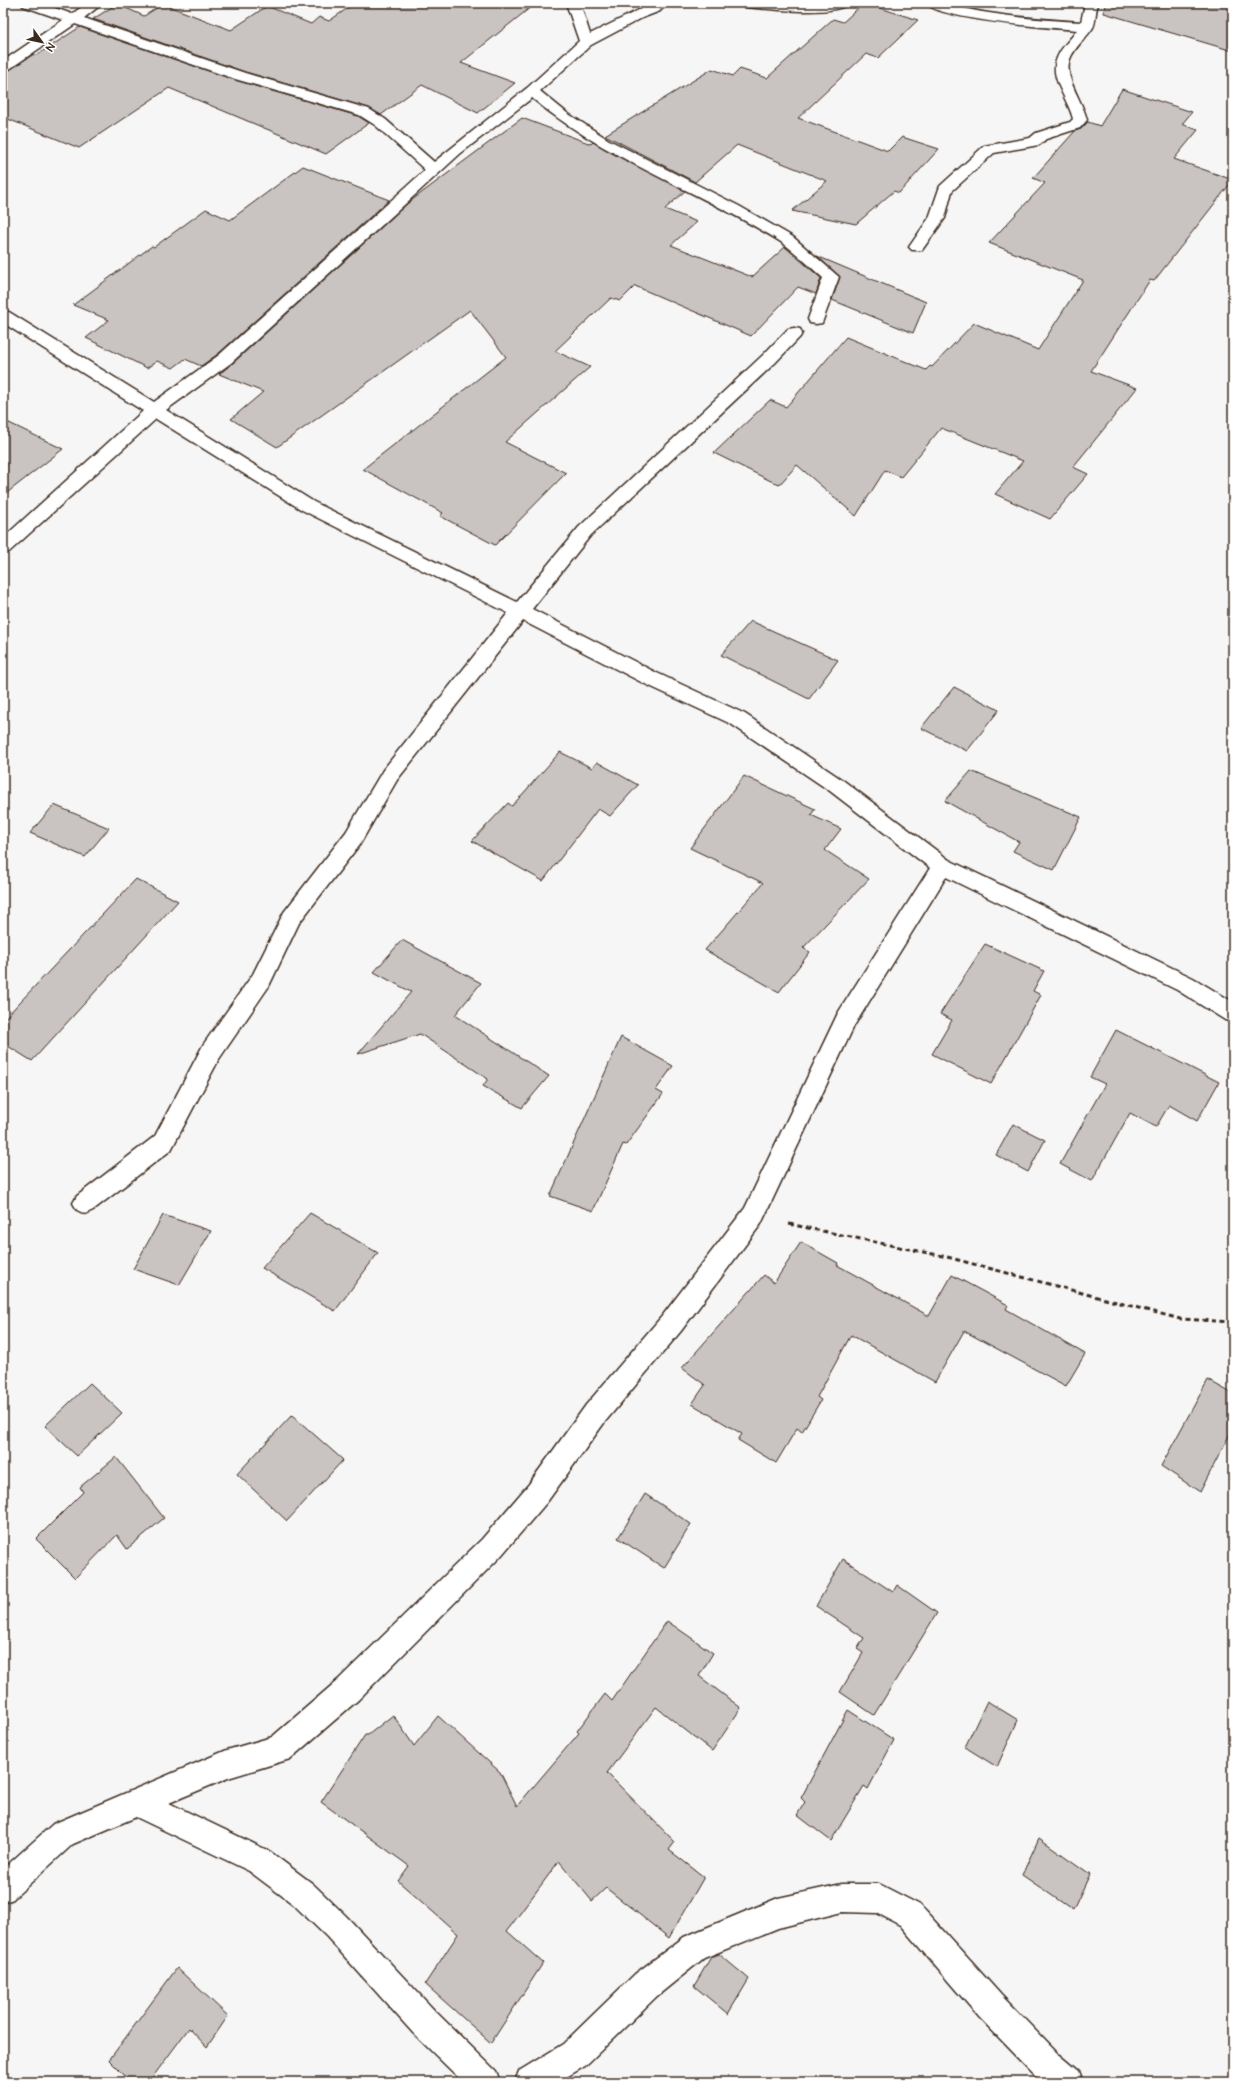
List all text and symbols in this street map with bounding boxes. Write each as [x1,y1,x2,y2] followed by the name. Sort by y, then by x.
[22,22,62,62] north arrow
[42,40,58,54] text: N

